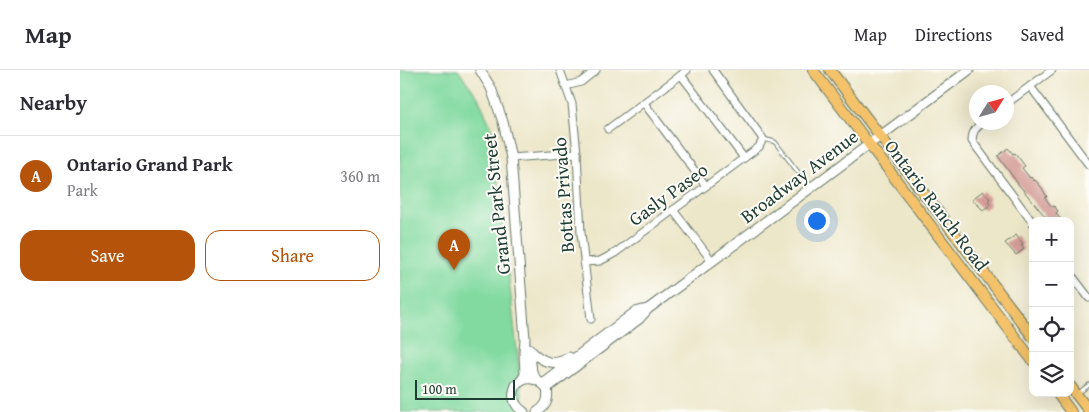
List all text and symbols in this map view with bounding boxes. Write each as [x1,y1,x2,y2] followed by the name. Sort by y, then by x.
[25,17,72,52] text: Map
[854,21,887,48] text: Map
[915,21,992,48] text: Directions
[1020,21,1064,48] text: Saved
[969,85,1014,130] north arrow
[20,87,87,118] text: Nearby
[734,122,864,230] street label: Broadway Avenue
[475,132,517,276] street label: Grand Park Street
[878,133,996,277] street label: Ontario Ranch Road
[545,136,581,254] street label: Bottas Privado
[67,150,233,178] text: Ontario Grand Park
[623,156,713,232] street label: Gasly Paseo
[31,164,41,188] text: A
[340,164,380,188] text: 360 m
[67,178,98,202] text: Park
[804,208,830,234] your location
[1029,217,1074,397] map controls
[1029,217,1074,262] button: +
[438,229,470,270] pin: A
[20,230,195,281] button: Save
[205,230,380,281] button: Share
[1029,262,1074,307] button: −
[1029,307,1074,352] button: locate
[1029,352,1074,397] button: layers
[415,377,515,400] scale bar
[422,379,457,399] text: 100 m

